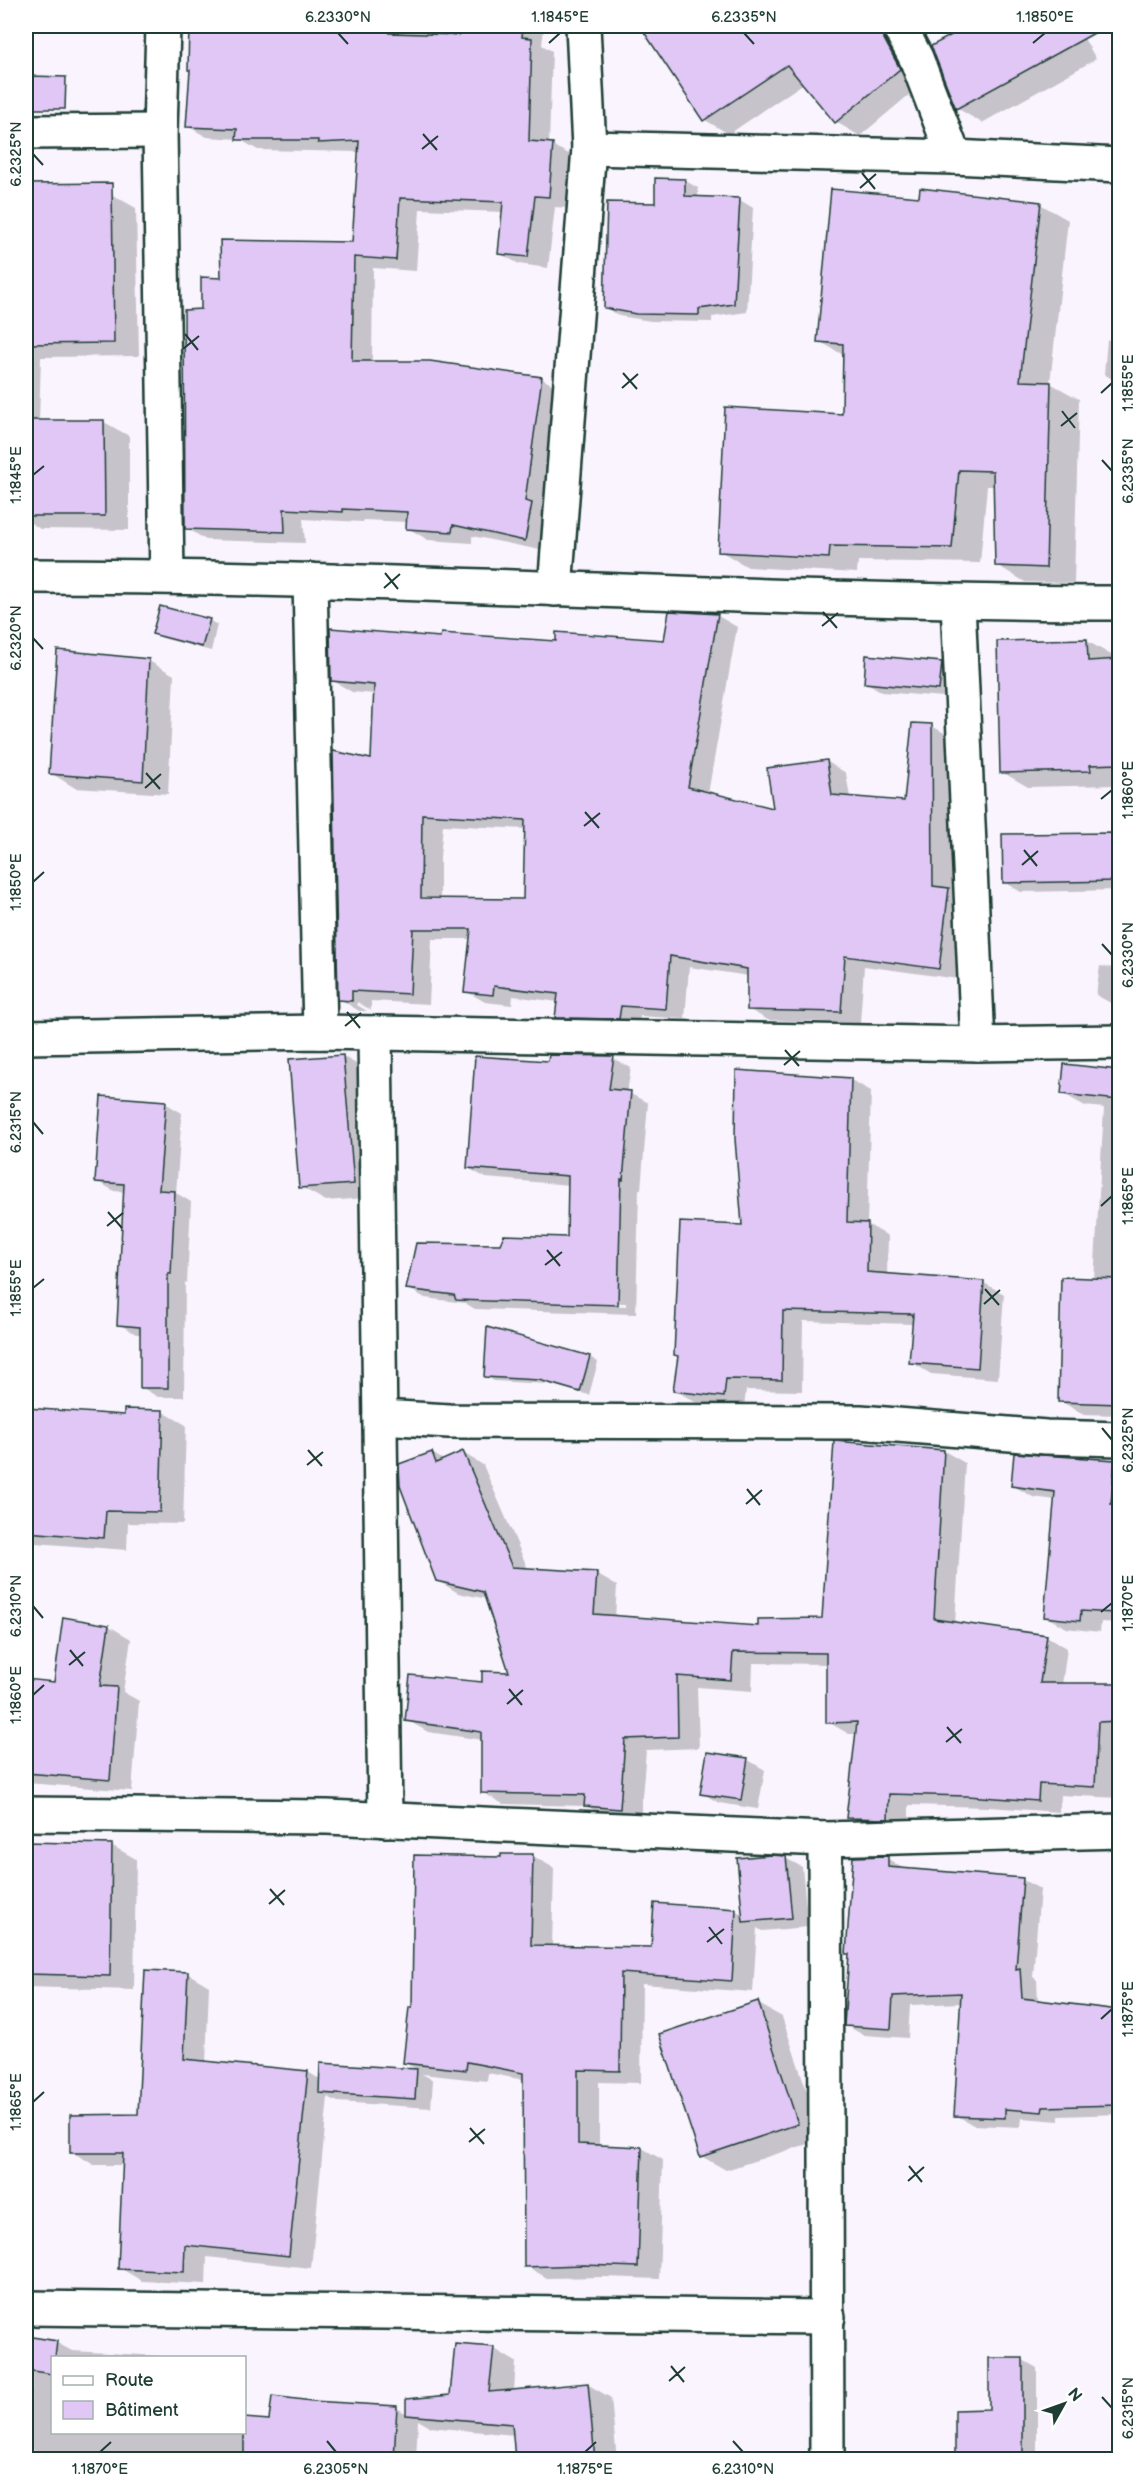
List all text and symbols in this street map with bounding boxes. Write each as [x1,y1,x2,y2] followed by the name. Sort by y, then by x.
[305,8,371,27] text: 6.2330°N
[531,8,589,27] text: 1.1845°E
[711,8,777,27] text: 6.2335°N
[1016,8,1074,27] text: 1.1850°E
[7,121,26,187] text: 6.2325°N
[1119,354,1138,412] text: 1.1855°E
[1119,438,1138,504] text: 6.2335°N
[7,446,26,504] text: 1.1845°E
[7,605,26,671] text: 6.2320°N
[1119,761,1138,819] text: 1.1860°E
[7,853,26,911] text: 1.1850°E
[1119,922,1138,988] text: 6.2330°N
[7,1091,26,1153] text: 6.2315°N
[1119,1167,1138,1225] text: 1.1865°E
[7,1259,26,1317] text: 1.1855°E
[1119,1407,1138,1473] text: 6.2325°N
[7,1575,26,1637] text: 6.2310°N
[1119,1575,1138,1631] text: 1.1870°E
[7,1666,26,1724] text: 1.1860°E
[1119,1981,1138,2037] text: 1.1875°E
[7,2073,26,2131] text: 1.1865°E
[51,2356,246,2434] legend
[105,2370,154,2391] text: Route
[1034,2374,1094,2434] north arrow
[1119,2377,1138,2439] text: 6.2315°N
[1063,2385,1085,2406] text: N
[105,2400,179,2421] text: Bâtiment
[72,2460,128,2479] text: 1.1870°E
[303,2460,369,2479] text: 6.2305°N
[557,2460,613,2479] text: 1.1875°E
[712,2460,774,2479] text: 6.2310°N

